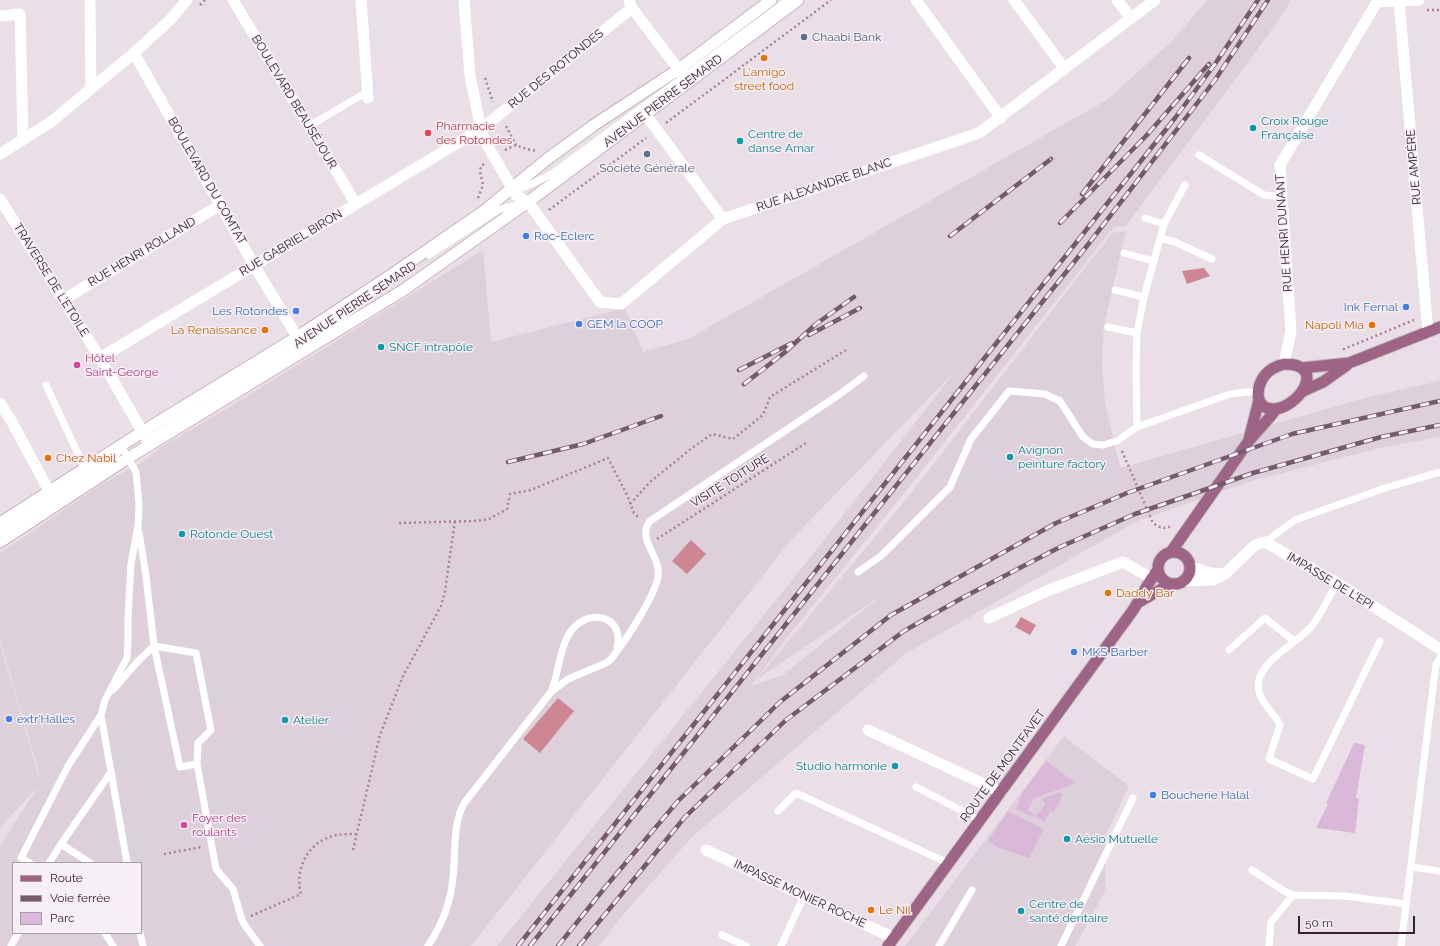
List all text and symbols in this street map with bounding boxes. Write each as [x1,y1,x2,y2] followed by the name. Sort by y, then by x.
[505,26,607,112] street label: RUE DES ROTONDES
[812,30,881,44] place label: Chaabi Bank
[248,32,340,172] street label: BOULEVARD BEAUSÉJOUR
[799,32,809,42] marker: Chaabi Bank
[601,52,725,150] street label: AVENUE PIERRE SEMARD
[759,53,769,63] marker: L'amigo street food
[734,65,794,93] place label: L'amigo street food
[1261,114,1328,142] place label: Croix Rouge Française
[165,115,249,247] street label: BOULEVARD DU COMTAT
[436,119,512,147] place label: Pharmacie des Rotondes
[1248,123,1258,133] marker: Croix Rouge Française
[748,127,815,155] place label: Centre de danse Amar
[423,128,433,138] marker: Pharmacie des Rotondes
[1404,129,1424,205] street label: RUE AMPÉRE
[735,136,745,146] marker: Centre de danse Amar
[642,149,652,159] marker: Société Générale
[755,155,893,215] street label: RUE ALEXANDRE BLANC
[599,161,695,175] place label: Société Générale
[1273,174,1295,292] street label: RUE HENRI DUNANT
[237,207,345,279] street label: RUE GABRIEL BIRON
[85,214,199,290] street label: RUE HENRI ROLLAND
[10,221,92,339] street label: TRAVERSE DE L'ETOILE
[534,229,595,243] place label: Roc-Eclerc
[521,231,531,241] marker: Roc-Eclerc
[291,258,419,352] street label: AVENUE PIERRE SEMARD
[1344,300,1398,314] place label: Ink Fernal
[1401,302,1411,312] marker: Ink Fernal
[212,304,288,318] place label: Les Rotondes
[291,306,301,316] marker: Les Rotondes
[587,317,663,331] place label: GEM la COOP
[1305,318,1364,332] place label: Napoli Mia
[574,319,584,329] marker: GEM la COOP
[1367,320,1377,330] marker: Napoli Mia
[171,323,257,337] place label: La Renaissance
[260,325,270,335] marker: La Renaissance
[389,340,473,354] place label: SNCF intrapôle
[376,342,386,352] marker: SNCF intrapôle
[85,351,159,379] place label: Hôtel Saint-George
[72,360,82,370] marker: Hôtel Saint-George
[1018,443,1106,471] place label: Avignon peinture factory
[56,451,116,465] place label: Chez Nabil
[688,451,772,511] street label: VISITE TOITURE
[1005,452,1015,462] marker: Avignon peinture factory
[43,453,53,463] marker: Chez Nabil
[190,527,273,541] place label: Rotonde Ouest
[177,529,187,539] marker: Rotonde Ouest
[1284,550,1376,612] street label: IMPASSE DE L'EPI
[1116,586,1174,600] place label: Daddy Bar
[1103,588,1113,598] marker: Daddy Bar
[1082,645,1148,659] place label: MKS Barber
[1069,647,1079,657] marker: MKS Barber
[957,707,1049,825] street label: ROUTE DE MONTFAVET
[17,712,75,726] place label: extr'Halles
[293,713,329,727] place label: Atelier
[4,714,14,724] marker: extr'Halles
[280,715,290,725] marker: Atelier
[796,759,887,773] place label: Studio harmonie
[890,761,900,771] marker: Studio harmonie
[1161,788,1249,802] place label: Boucherie Halal
[1148,790,1158,800] marker: Boucherie Halal
[192,811,246,839] place label: Foyer des roulants
[179,820,189,830] marker: Foyer des roulants
[1075,832,1158,846] place label: Aésio Mutuelle
[1062,834,1072,844] marker: Aésio Mutuelle
[731,857,869,931] street label: IMPASSE MONIER ROCHE
[12,862,142,934] legend
[50,871,83,885] text: Route
[50,891,110,905] text: Voie ferrée
[1029,897,1108,925] place label: Centre de santé dentaire
[879,903,911,917] place label: Le Nil
[866,905,876,915] marker: Le Nil
[1016,906,1026,916] marker: Centre de santé dentaire
[1300,908,1417,934] scale bar
[50,911,75,925] text: Parc
[1305,916,1333,930] text: 50 m

